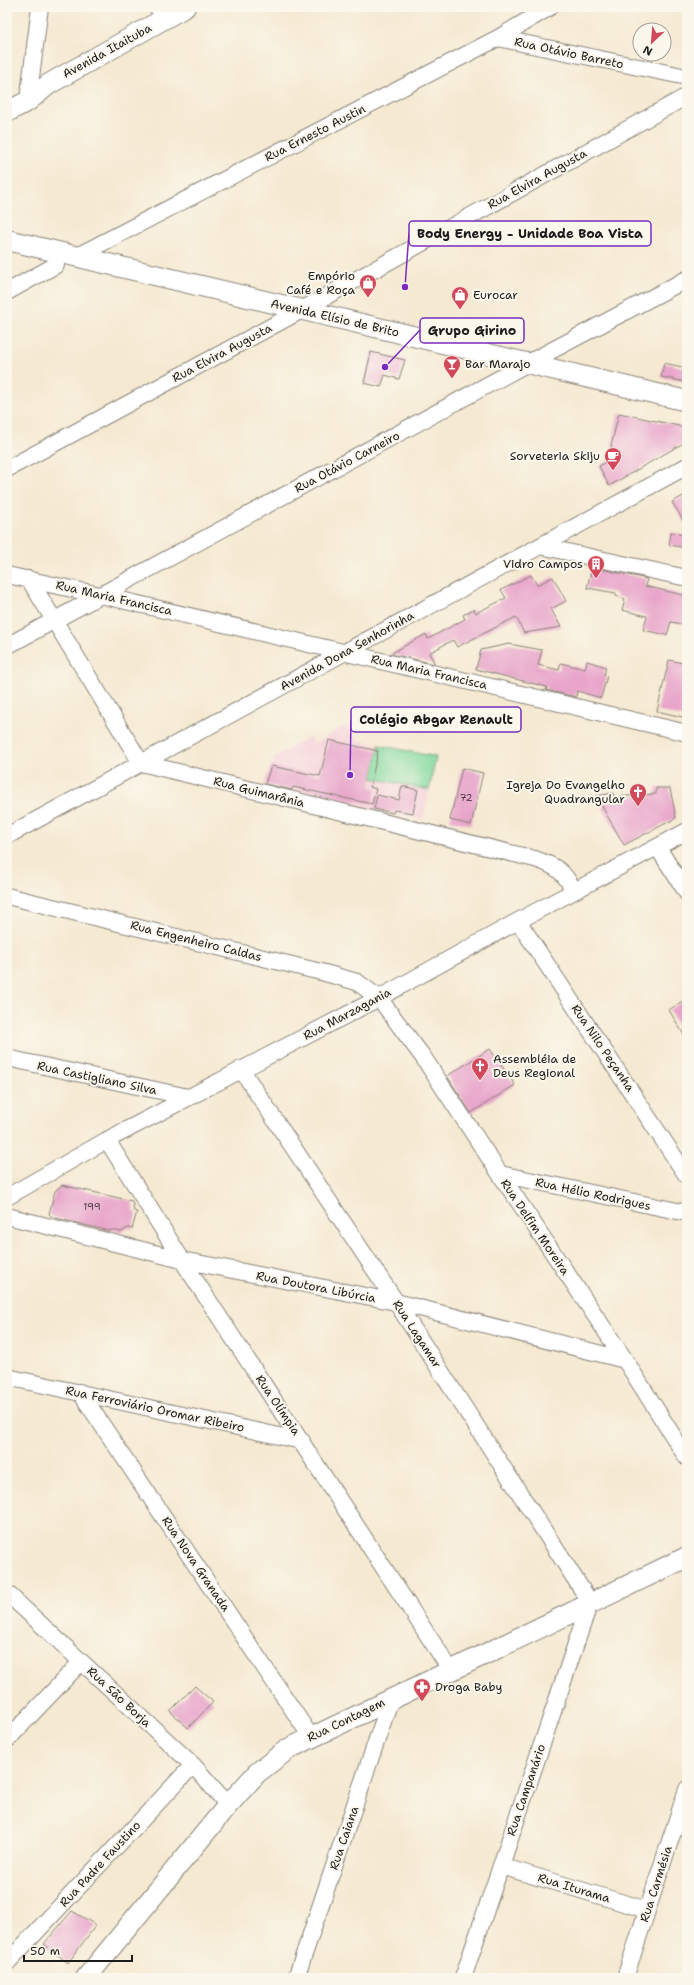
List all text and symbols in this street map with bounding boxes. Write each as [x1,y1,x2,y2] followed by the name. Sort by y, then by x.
[60,20,155,82] street label: Avenida Itaituba
[632,22,672,62] north arrow
[513,34,625,72] street label: Rua Otávio Barreto
[640,42,655,59] text: N
[262,101,368,165] street label: Rua Ernesto Austin
[485,145,590,213] street label: Rua Elvira Augusta
[409,221,651,246] callout: Body Energy - Unidade Boa Vista
[417,225,643,242] text: Body Energy - Unidade Boa Vista
[286,268,356,298] place label: Empório Café e Roça
[358,273,378,298] shop icon: Empório Café e Roça
[450,285,470,310] shop icon: Eurocar
[473,287,518,303] place label: Eurocar
[269,295,401,341] street label: Avenida Elísio de Brito
[420,318,524,343] callout: Grupo Girino
[169,320,275,386] street label: Rua Elvira Augusta
[428,322,516,339] text: Grupo Girino
[442,354,462,379] bar icon: Bar Marajo
[465,356,530,372] place label: Bar Marajo
[292,427,402,497] street label: Rua Otávio Carneiro
[603,446,623,471] cafe icon: Sorveteria Skiju
[510,448,600,464] place label: Sorveteria Skiju
[586,554,606,579] building icon: Vidro Campos
[503,556,583,572] place label: Vidro Campos
[54,577,174,619] street label: Rua Maria Francisca
[277,607,417,694] street label: Avenida Dona Senhorinha
[369,651,489,693] street label: Rua Maria Francisca
[351,707,521,732] callout: Colégio Abgar Renault
[359,711,513,728] text: Colégio Abgar Renault
[212,773,307,811] street label: Rua Guimarânia
[506,777,625,807] place label: Igreja Do Evangelho Quadrangular
[628,782,648,807] church icon: Igreja Do Evangelho Quadrangular
[459,791,473,804] house number: 72
[129,917,263,965] street label: Rua Engenheiro Caldas
[300,984,394,1044] street label: Rua Marzagania
[568,1001,638,1095] street label: Rua Nilo Peçanha
[493,1051,577,1081] place label: Assembléia de Deus Regional
[470,1056,490,1081] church icon: Assembléia de Deus Regional
[36,1057,159,1099] street label: Rua Castigliano Silva
[534,1174,652,1214] street label: Rua Hélio Rodrigues
[497,1176,573,1279] street label: Rua Delfim Moreira
[83,1200,101,1213] house number: 199
[255,1268,378,1307] street label: Rua Doutora Libúrcia
[389,1297,445,1371] street label: Rua Lagamar
[252,1372,304,1439] street label: Rua Olímpia
[64,1382,246,1436] street label: Rua Ferroviário Oromar Ribeiro
[158,1513,234,1615] street label: Rua Nova Granada
[84,1663,155,1731] street label: Rua São Borja
[412,1677,432,1702] pharmacy icon: Droga Baby
[435,1679,502,1695] place label: Droga Baby
[305,1694,387,1746] street label: Rua Contagem
[503,1742,549,1838] street label: Rua Campanário
[326,1803,363,1872] street label: Rua Caiana
[56,1818,144,1910] street label: Rua Padre Faustino
[636,1843,676,1924] street label: Rua Carmésia
[536,1869,613,1907] street label: Rua Iturama
[24,1937,132,1963] scale bar
[30,1943,60,1959] text: 50 m

